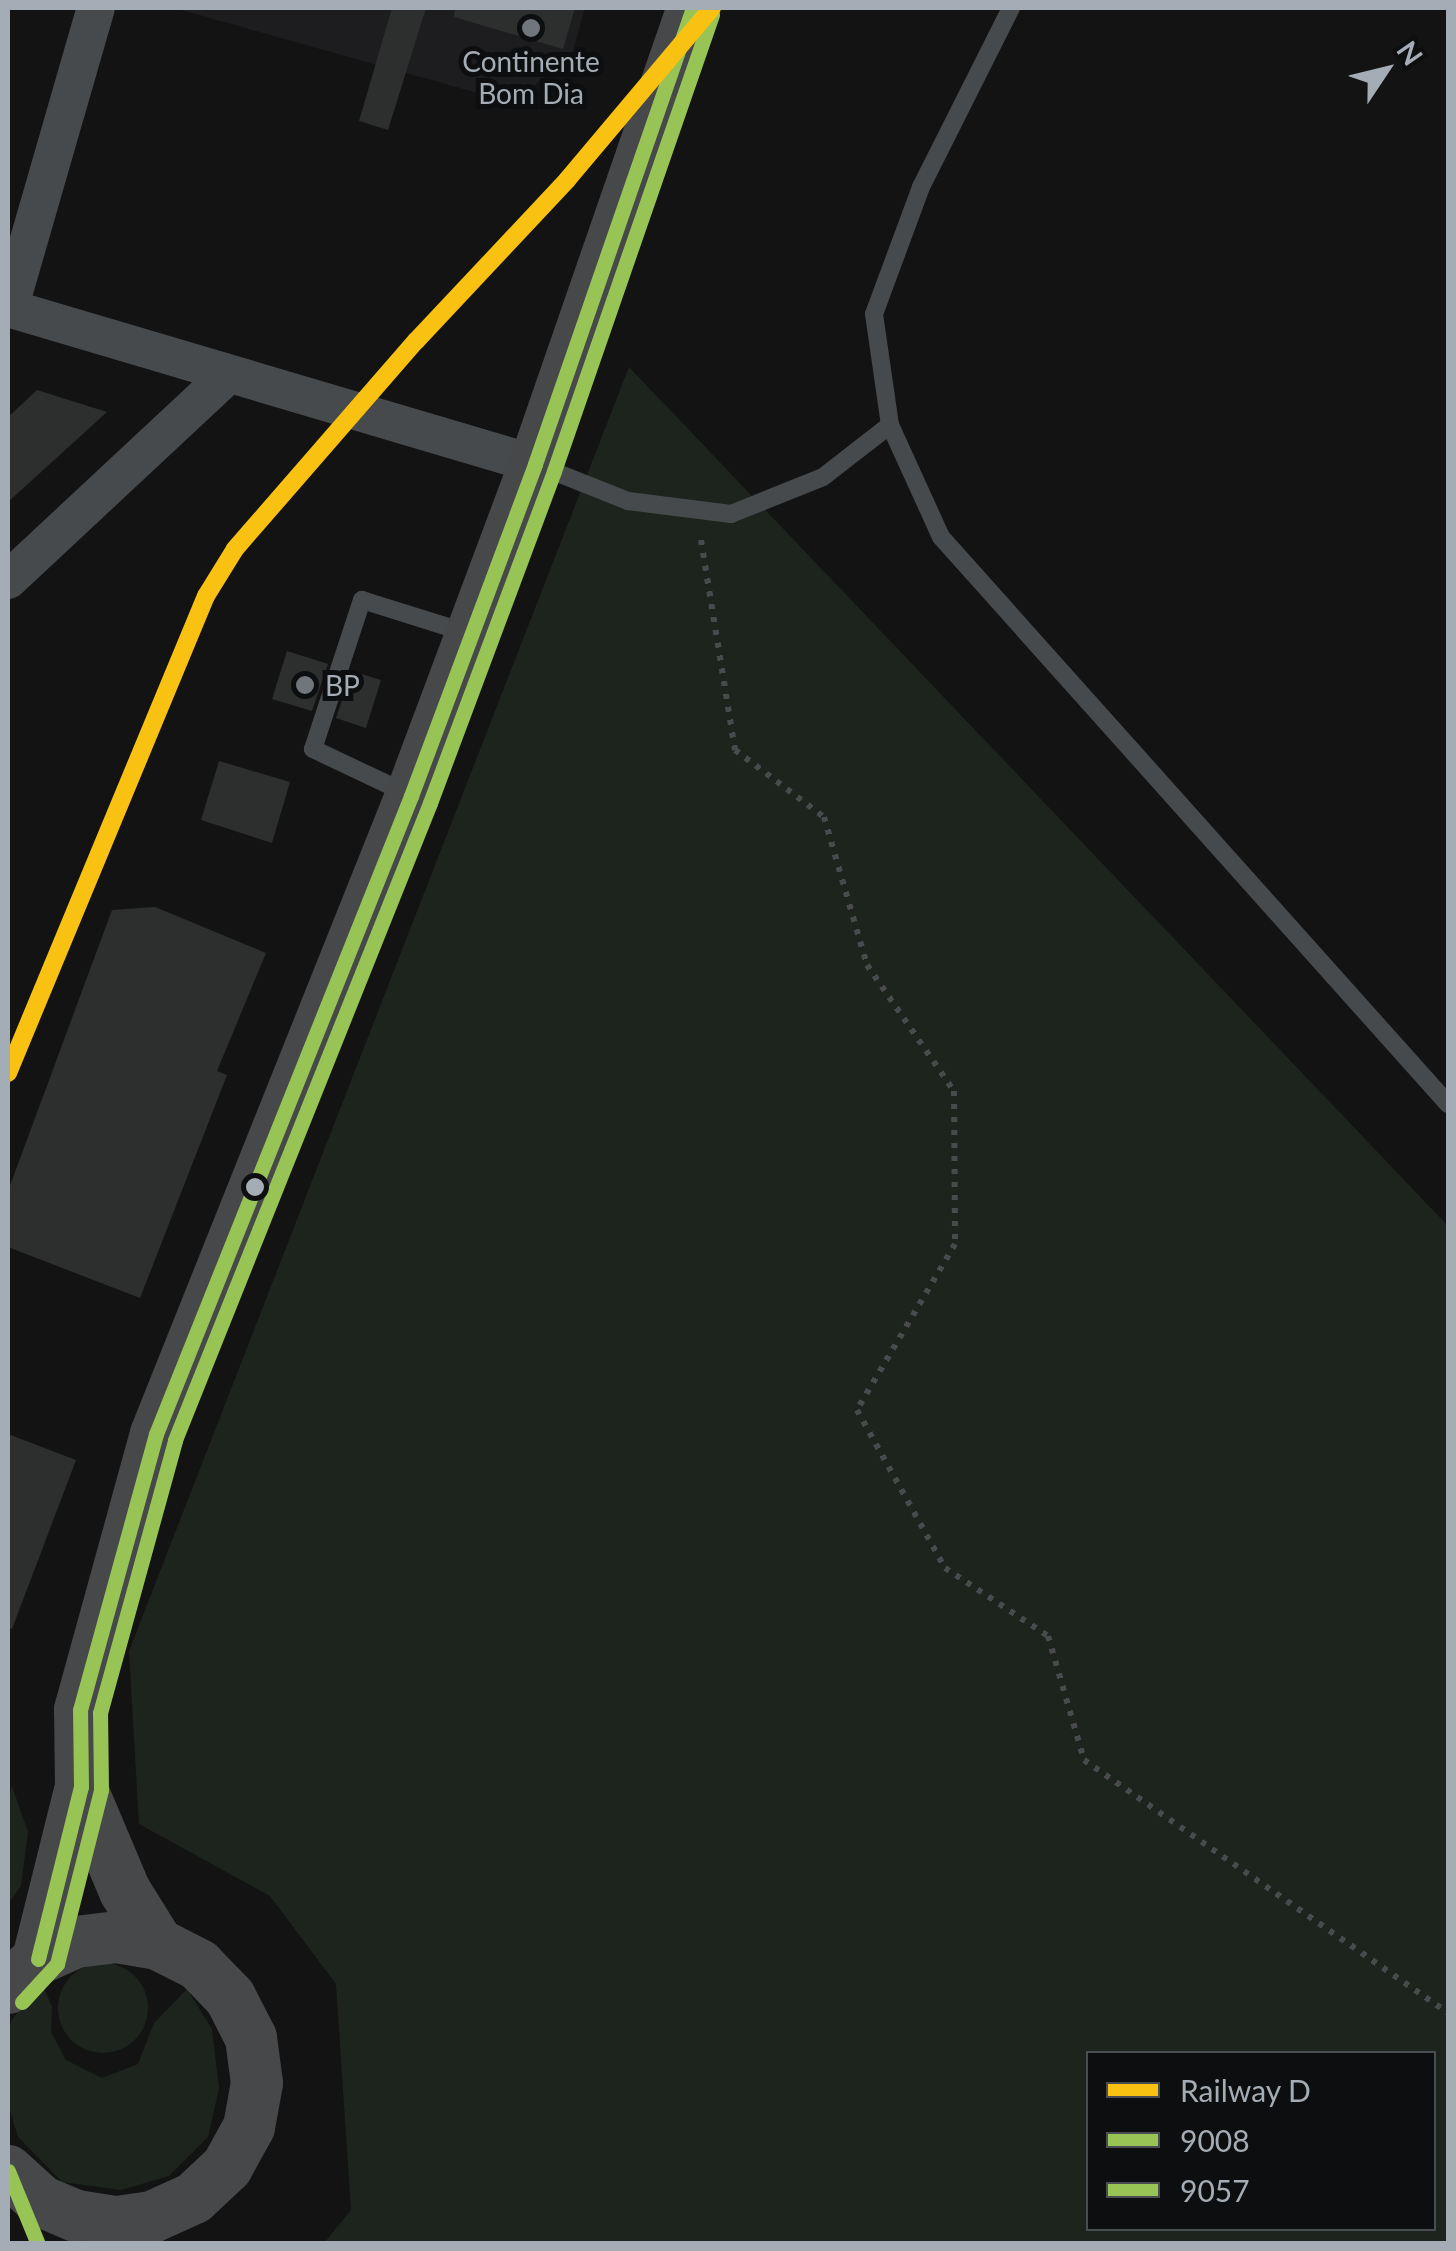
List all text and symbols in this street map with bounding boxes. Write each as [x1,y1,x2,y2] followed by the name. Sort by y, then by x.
[520,17,542,39] marker: Continente Bom Dia
[1336,20,1436,120] north arrow
[1390,34,1431,71] text: N
[462,44,600,110] place label: Continente Bom Dia
[325,668,360,702] place label: BP
[294,674,316,696] marker: BP
[245,1177,265,1197] unlabelled marker
[1086,2051,1436,2231] legend
[1180,2072,1311,2108] text: Railway D
[1180,2122,1250,2158] text: 9008
[1180,2172,1250,2208] text: 9057

